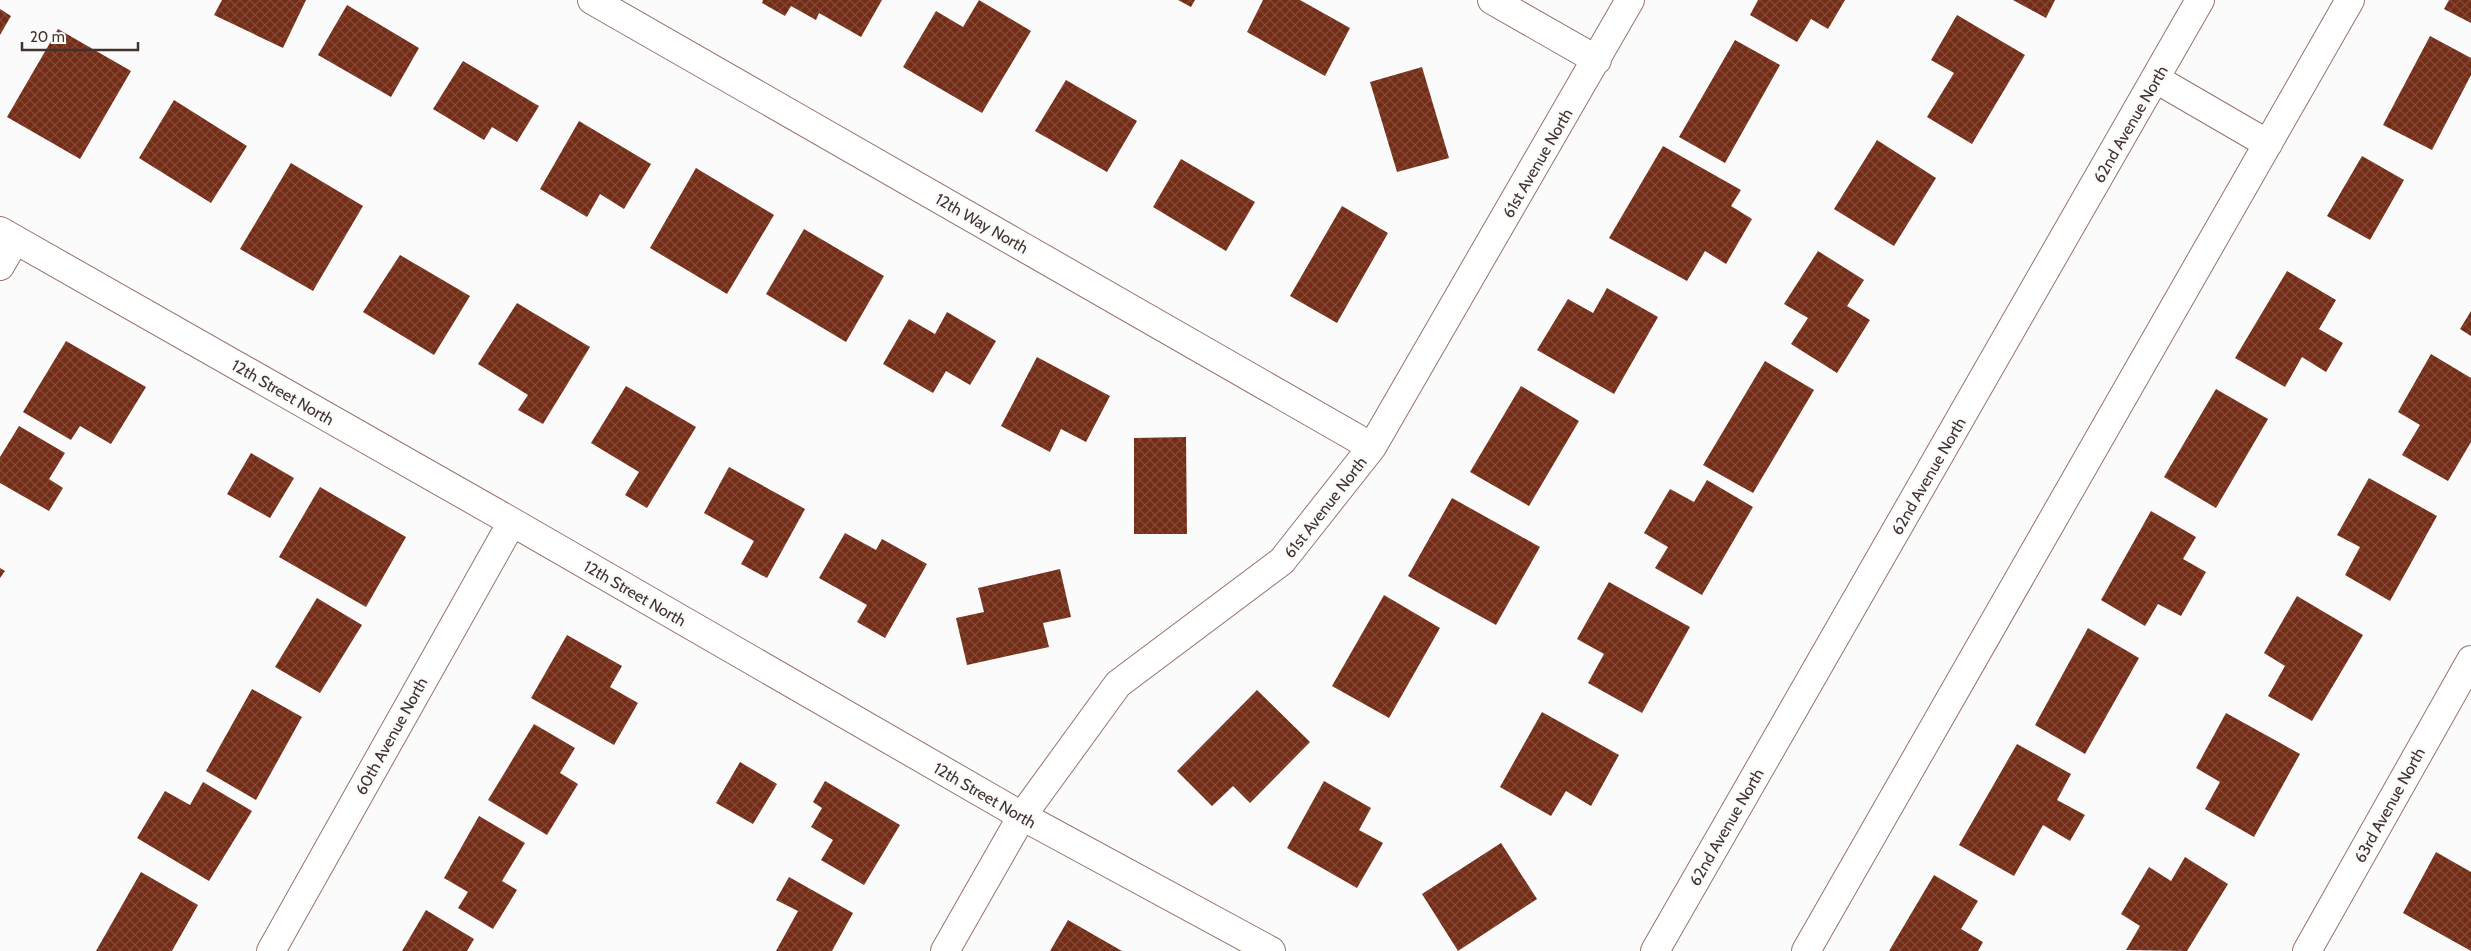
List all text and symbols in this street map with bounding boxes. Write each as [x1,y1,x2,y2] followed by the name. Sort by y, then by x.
[22,20,139,52] scale bar
[30,28,65,46] text: 20 m
[2089,62,2172,186] street label: 62nd Avenue North
[1498,105,1576,221] street label: 61st Avenue North
[932,189,1031,258] street label: 12th Way North
[228,355,337,429] street label: 12th Street North
[1887,414,1970,538] street label: 62nd Avenue North
[1280,453,1371,562] street label: 61st Avenue North
[580,556,689,630] street label: 12th Street North
[351,674,432,798] street label: 60th Avenue North
[2350,744,2429,866] street label: 63rd Avenue North
[930,758,1039,832] street label: 12th Street North
[1685,765,1768,889] street label: 62nd Avenue North

